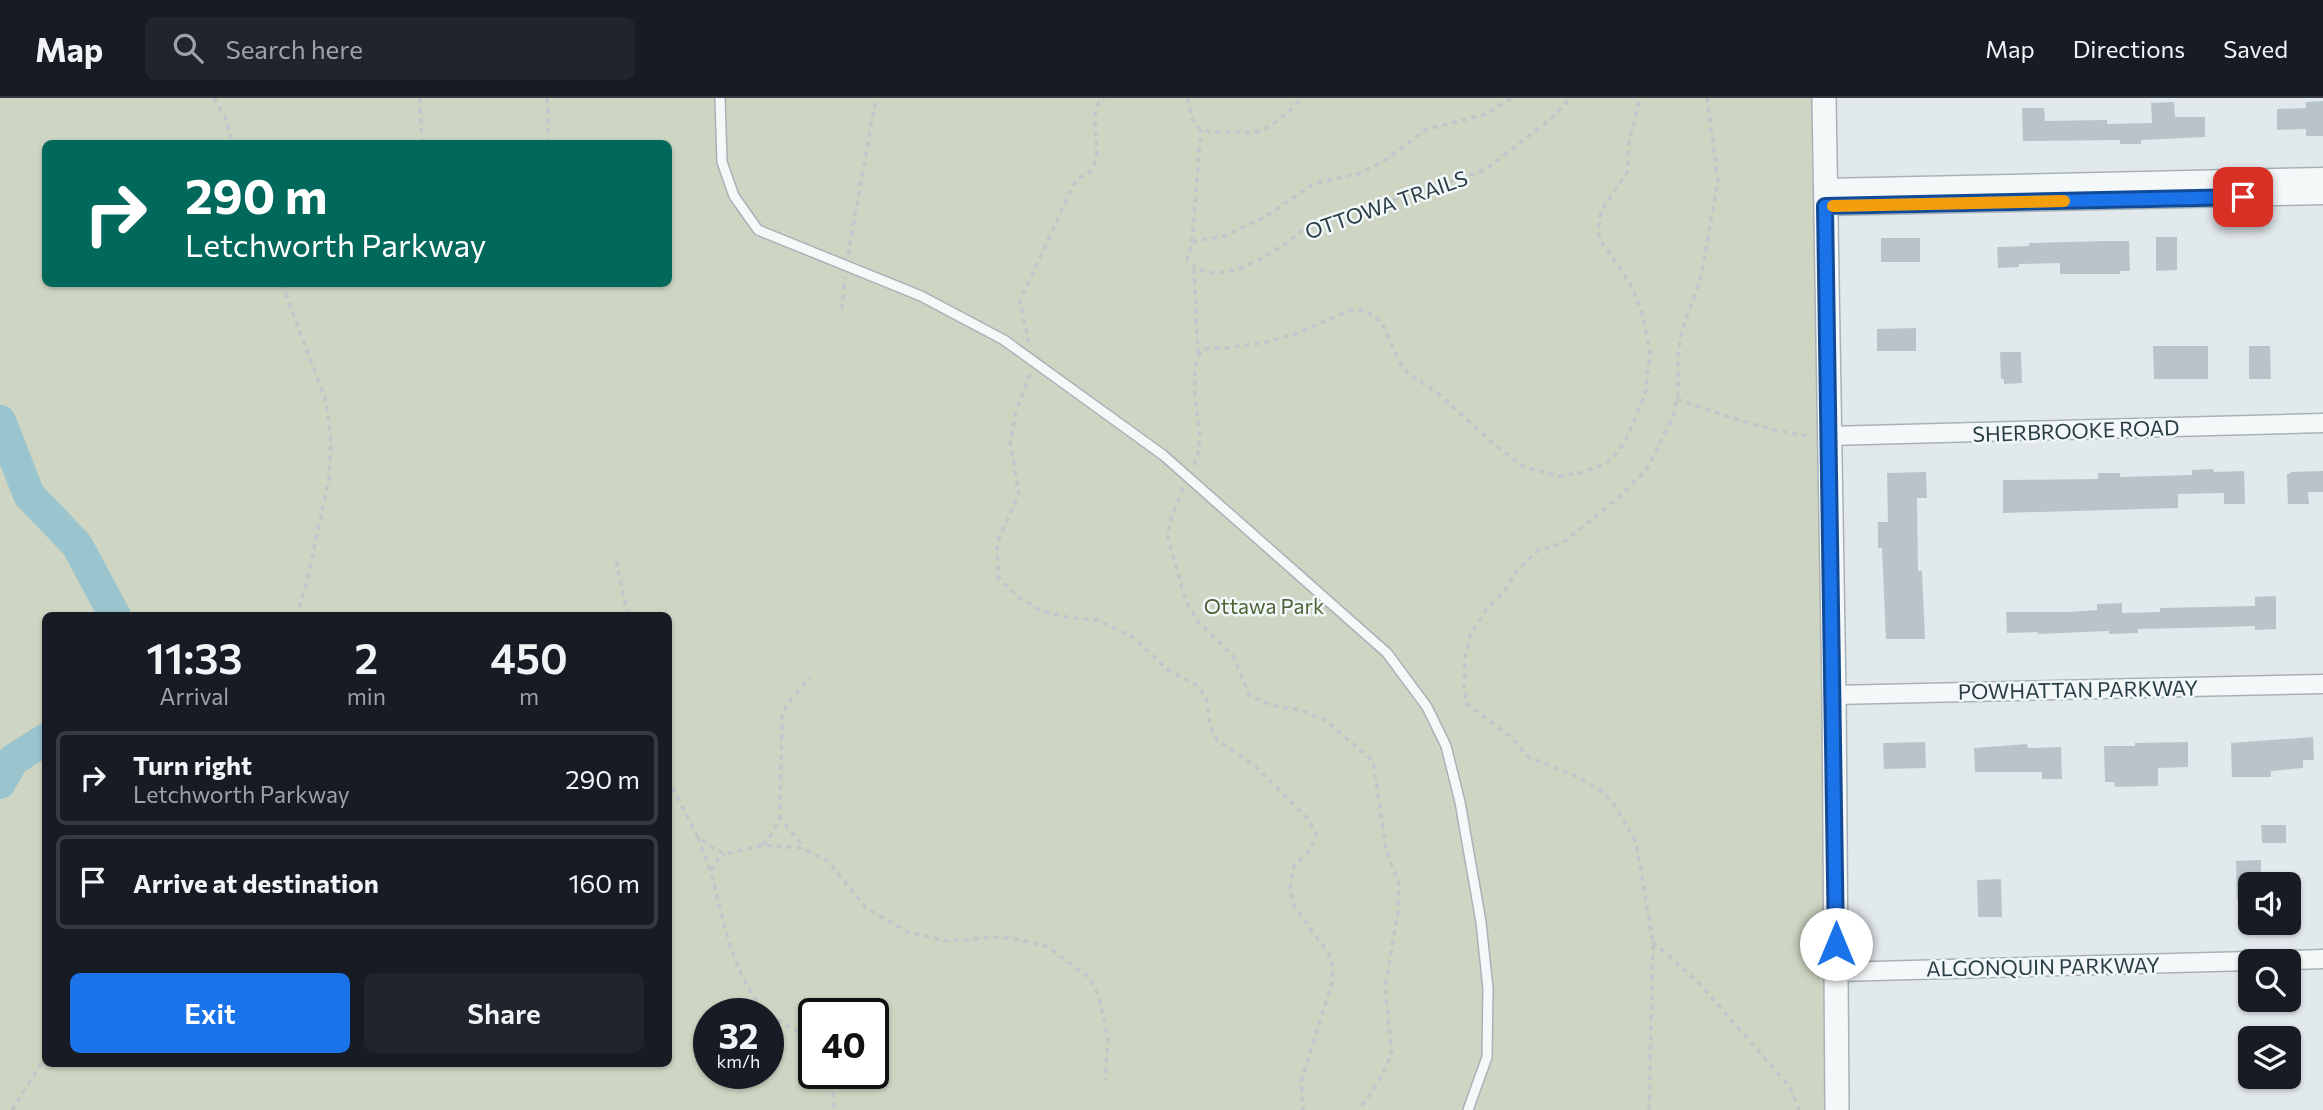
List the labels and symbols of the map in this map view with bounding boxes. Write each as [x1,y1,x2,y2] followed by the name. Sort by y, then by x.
[1302,164,1470,244] street label: OTTOWA TRAILS
[2213,167,2273,227] pin
[1972,414,2180,446] street label: SHERBROOKE ROAD
[1204,593,1324,618] park label: Ottawa Park
[1958,674,2199,704] street label: POWHATTAN PARKWAY
[1799,907,1873,981] position arrow
[1926,951,2160,981] street label: ALGONQUIN PARKWAY
[798,998,889,1089] speed limit sign: 40

